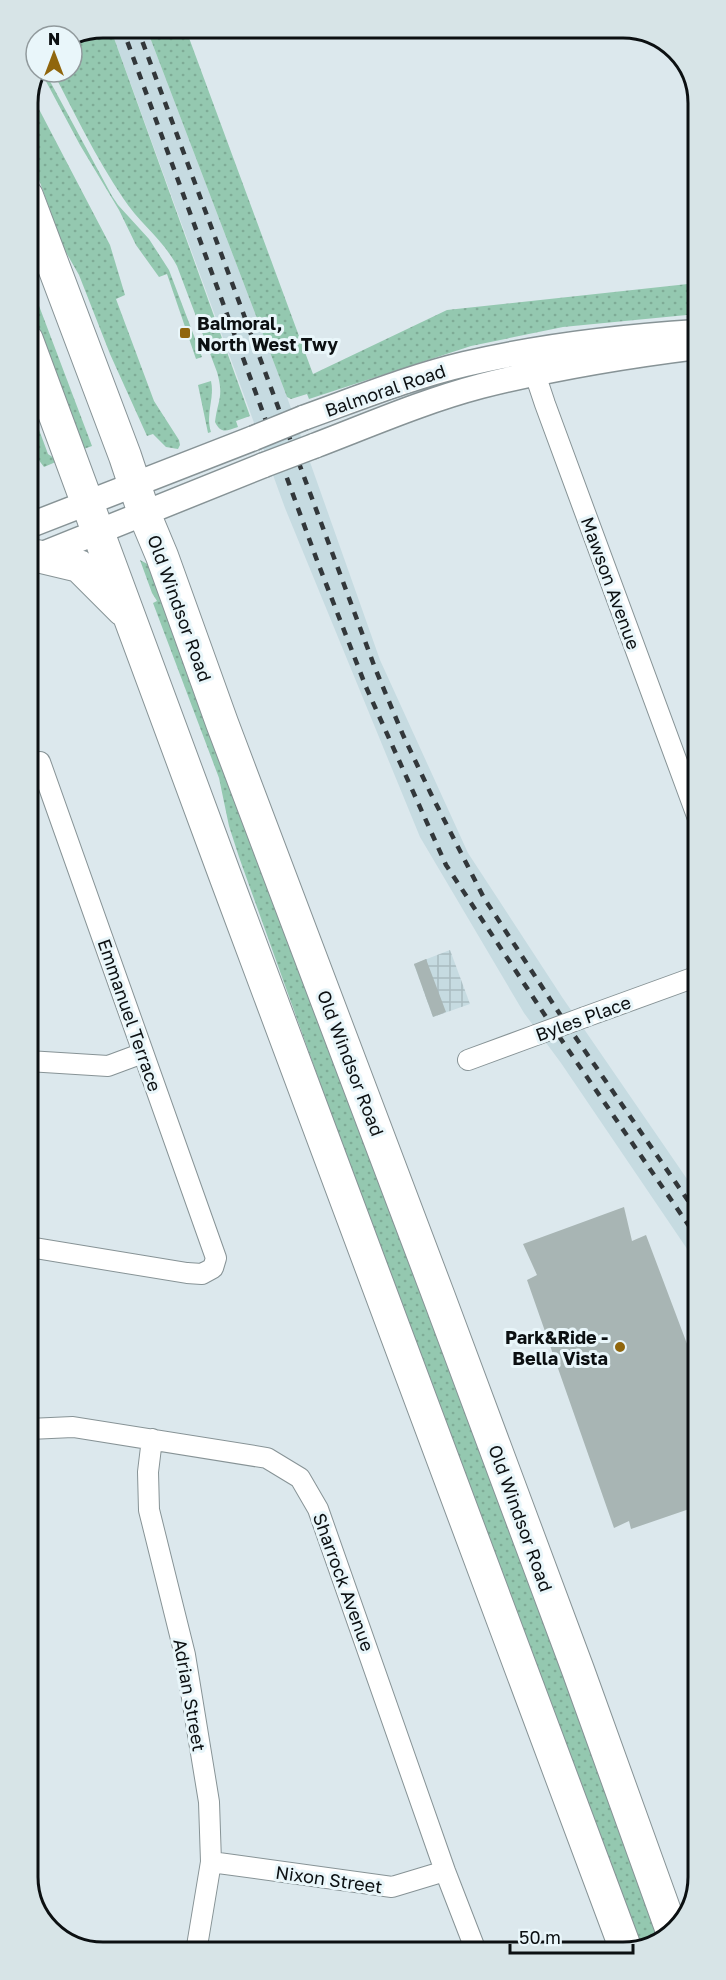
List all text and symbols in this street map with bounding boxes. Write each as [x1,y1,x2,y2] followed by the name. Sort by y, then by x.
[24,24,84,84] north arrow
[48,29,60,49] text: N
[197,312,338,355] place label: Balmoral, North West Twy
[178,326,192,340] marker: Balmoral, North West Twy
[322,359,448,421] street label: Balmoral Road
[577,514,645,652] street label: Mawson Avenue
[143,532,217,684] street label: Old Windsor Road
[94,936,166,1094] street label: Emmanuel Terrace
[313,987,389,1139] street label: Old Windsor Road
[532,991,634,1045] street label: Byles Place
[505,1326,608,1369] place label: Park&Ride - Bella Vista
[613,1340,627,1354] marker: Park&Ride - Bella Vista
[484,1442,558,1594] street label: Old Windsor Road
[309,1510,379,1654] street label: Sharrock Avenue
[169,1637,211,1753] street label: Adrian Street
[274,1861,384,1897] street label: Nixon Street
[510,1917,633,1955] scale bar
[519,1926,561,1948] text: 50 m

